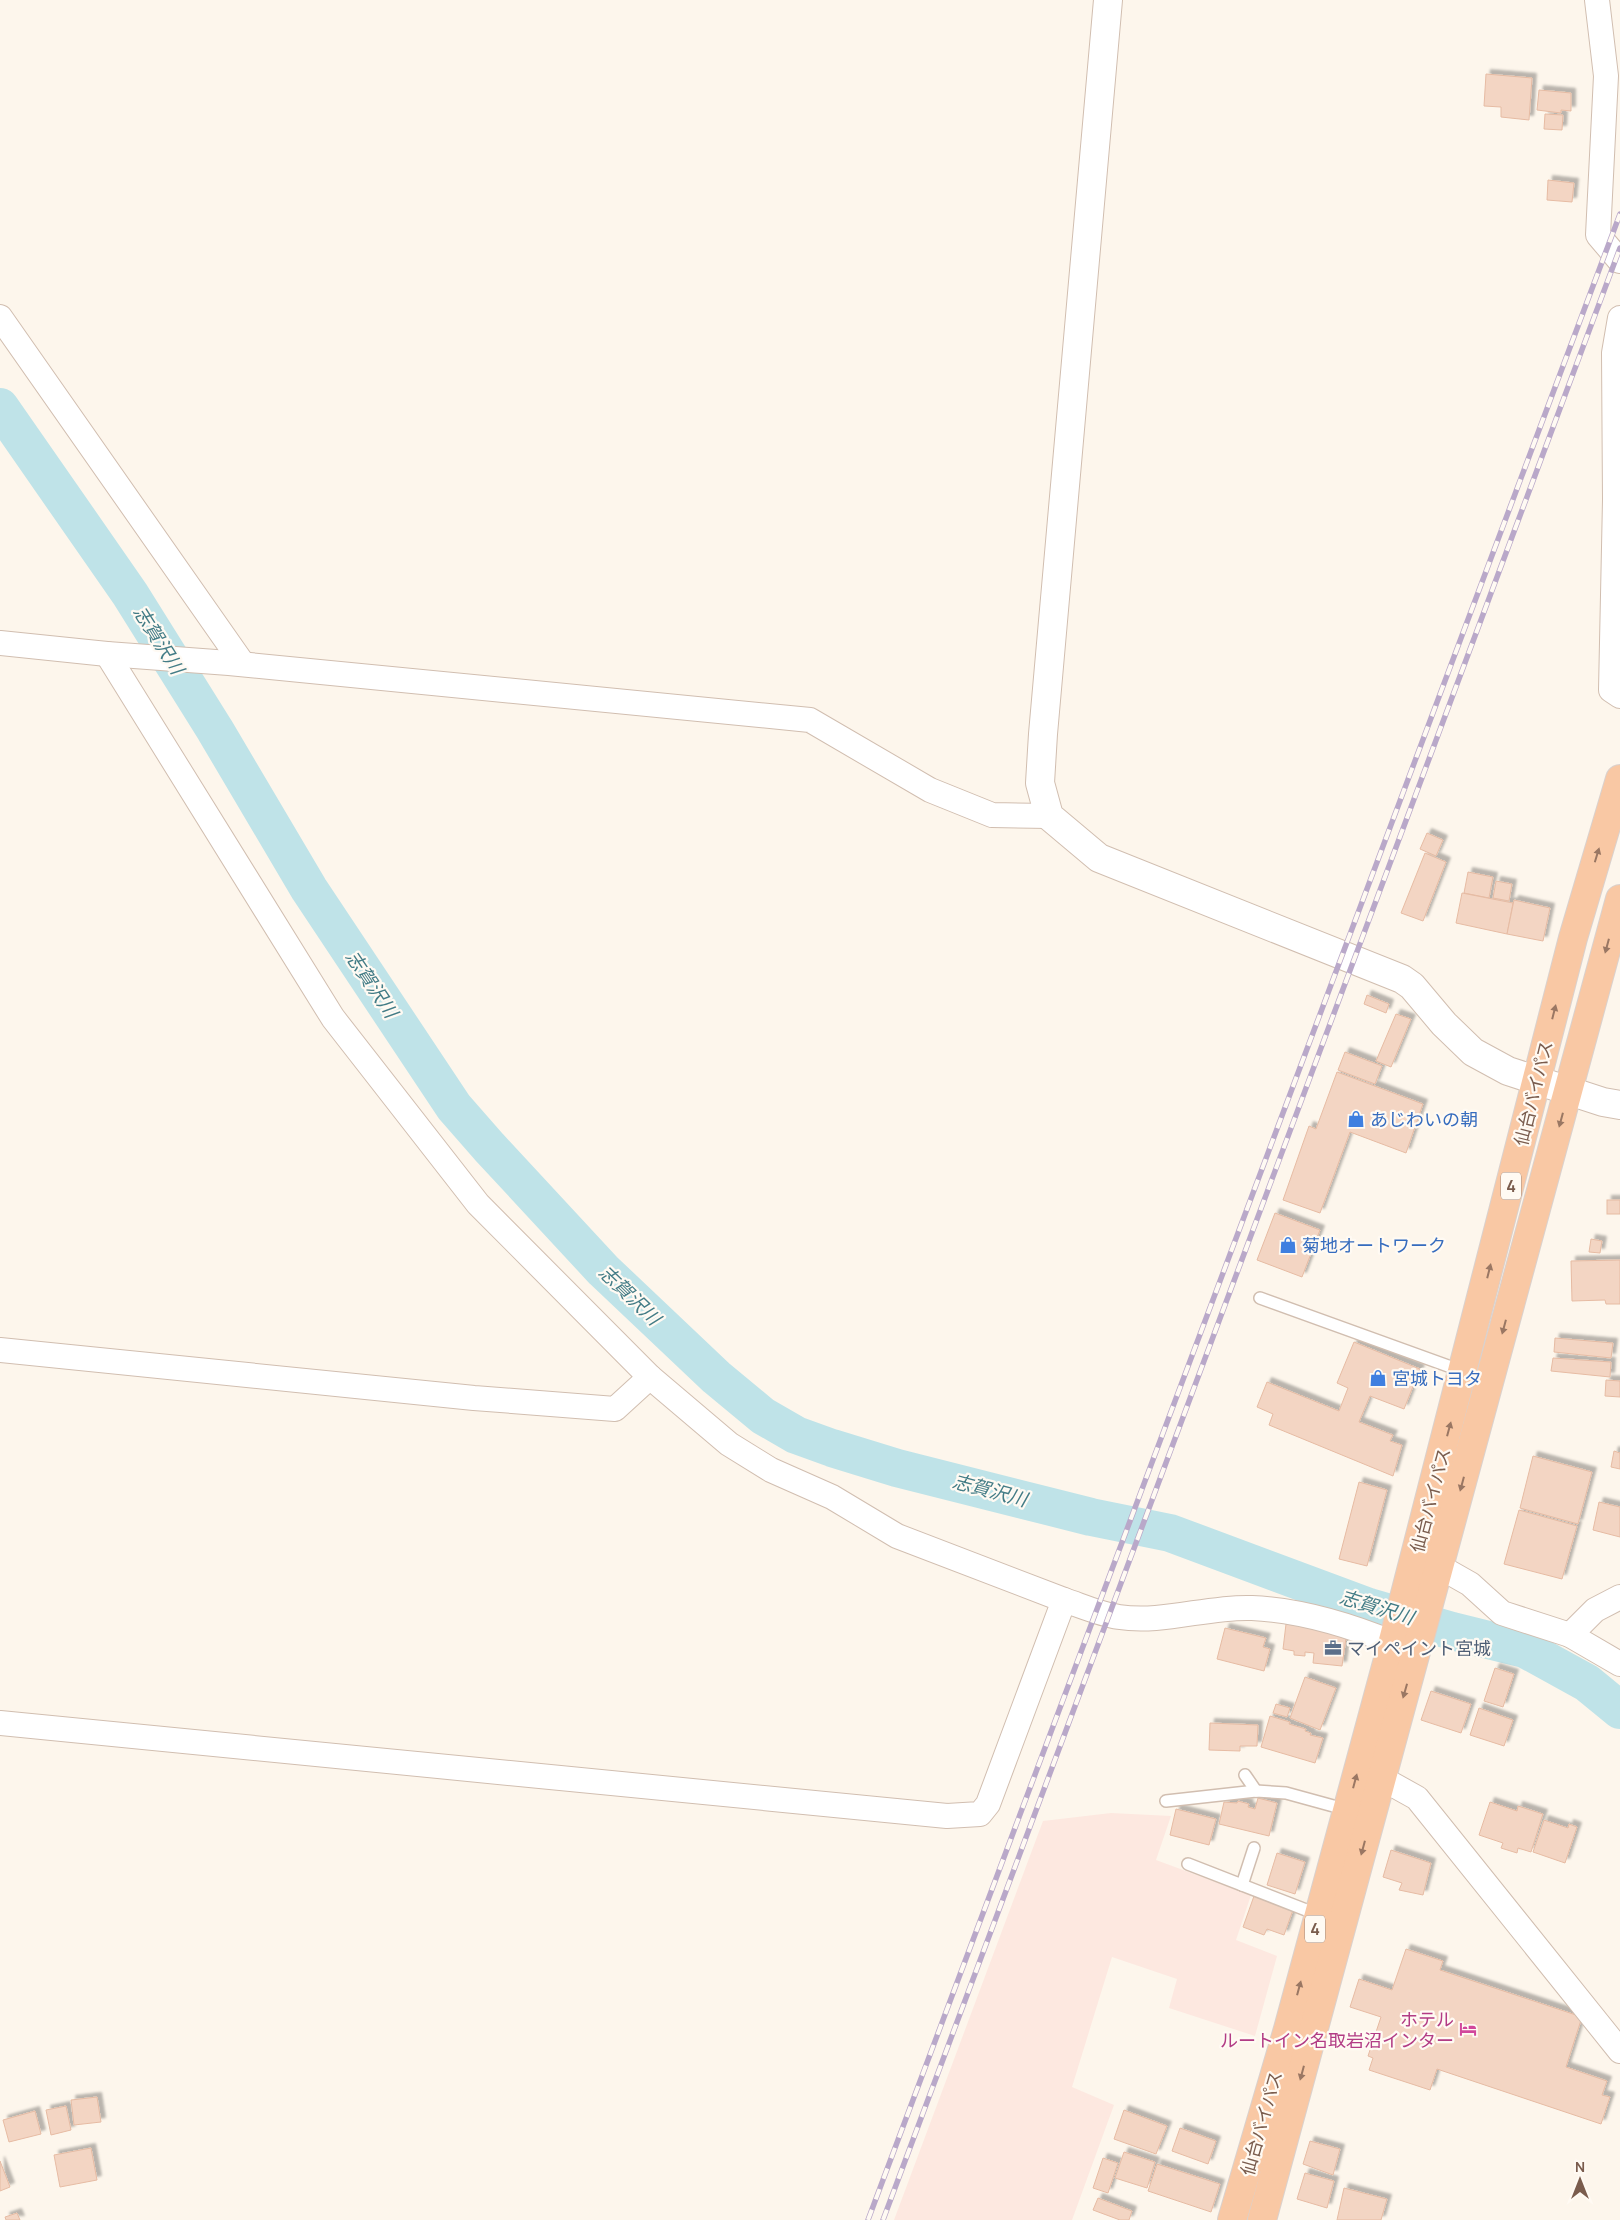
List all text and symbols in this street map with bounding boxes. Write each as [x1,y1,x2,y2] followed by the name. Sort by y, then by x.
[128,601,191,681] water label: 志賀沢川
[1593,848,1601,863] one-way arrow
[1603,939,1611,954] one-way arrow
[340,945,405,1024] water label: 志賀沢川
[1550,1004,1558,1019] one-way arrow
[1508,1038,1558,1148] street label: 仙台バイパス
[1370,1107,1478,1131] place label: あじわいの朝
[1346,1109,1366,1129] shop icon: あじわいの朝
[1556,1113,1564,1128] one-way arrow
[1501,1172,1521,1200] road number: 4
[1302,1233,1446,1257] place label: 菊地オートワーク
[1278,1235,1298,1255] shop icon: 菊地オートワーク
[594,1259,668,1332] water label: 志賀沢川
[1485,1264,1493,1279] one-way arrow
[1500,1320,1508,1335] one-way arrow
[1392,1366,1482,1390] place label: 宮城トヨタ
[1368,1368,1388,1388] shop icon: 宮城トヨタ
[1445,1421,1453,1436] one-way arrow
[1404,1445,1456,1555] street label: 仙台バイパス
[950,1468,1032,1513] water label: 志賀沢川
[1458,1477,1466,1492] one-way arrow
[1337,1583,1419,1631] water label: 志賀沢川
[1347,1636,1491,1660] place label: マイペイント宮城
[1323,1638,1343,1658] office icon: マイペイント宮城
[1401,1684,1409,1699] one-way arrow
[1352,1773,1360,1788] one-way arrow
[1359,1841,1367,1856] one-way arrow
[1305,1916,1325,1942] road number: 4
[1296,1981,1304,1996] one-way arrow
[1220,2007,1454,2052] place label: ホテル ルートイン名取岩沼インター
[1458,2019,1478,2039] hotel icon: ホテル ルートイン名取岩沼インター
[1298,2065,1306,2080] one-way arrow
[1235,2068,1287,2178] street label: 仙台バイパス
[1555,2155,1605,2205] north arrow
[1575,2157,1585,2176] text: N

